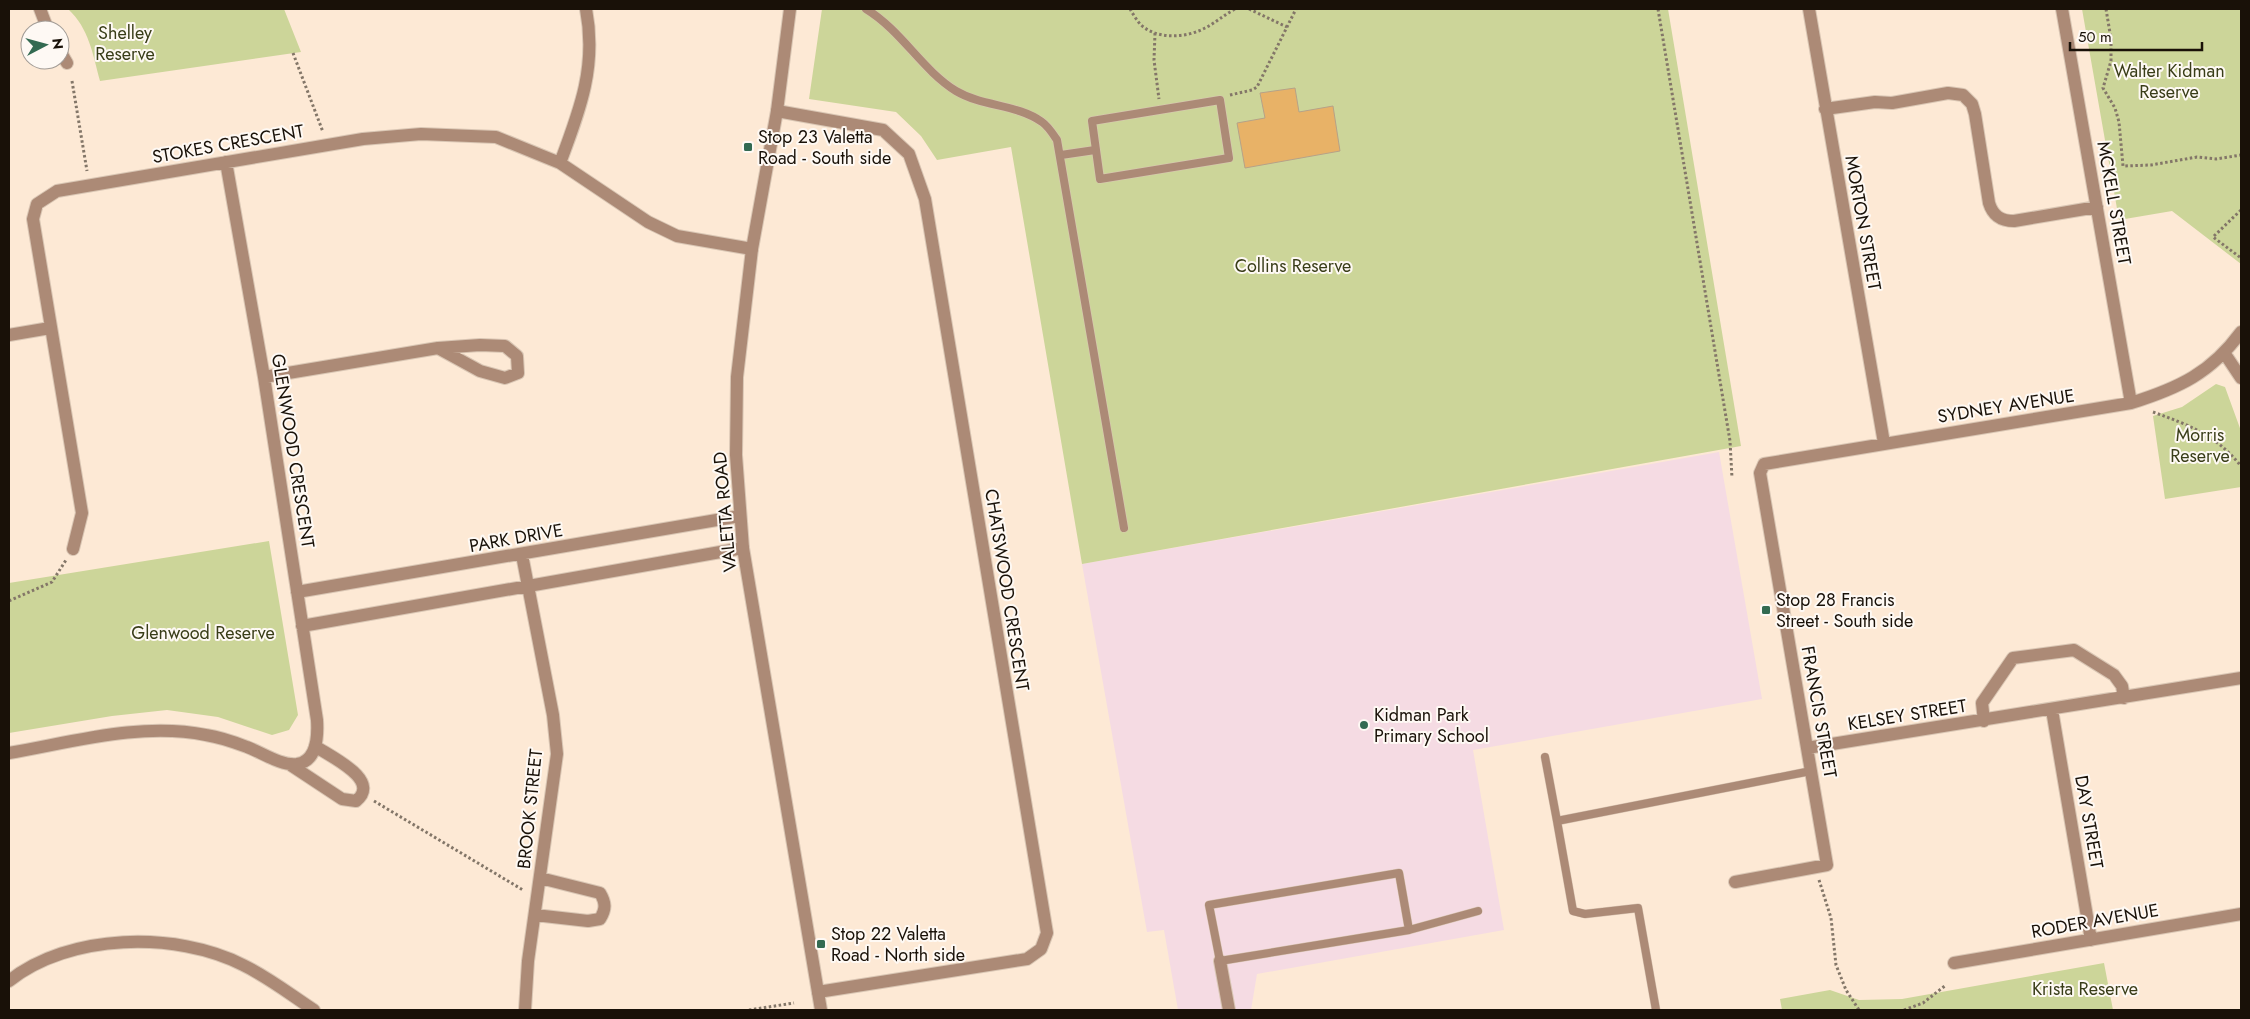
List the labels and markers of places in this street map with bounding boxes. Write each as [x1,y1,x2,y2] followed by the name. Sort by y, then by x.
[758,124,891,171] place label: Stop 23 Valetta Road - South side
[742,141,754,153] marker: Stop 23 Valetta Road - South side
[1776,587,1913,634] place label: Stop 28 Francis Street - South side
[1760,604,1772,616] marker: Stop 28 Francis Street - South side
[1374,702,1489,749] place label: Kidman Park Primary School
[1358,719,1370,731] marker: Kidman Park Primary School
[831,921,965,968] place label: Stop 22 Valetta Road - North side
[815,938,827,950] marker: Stop 22 Valetta Road - North side

